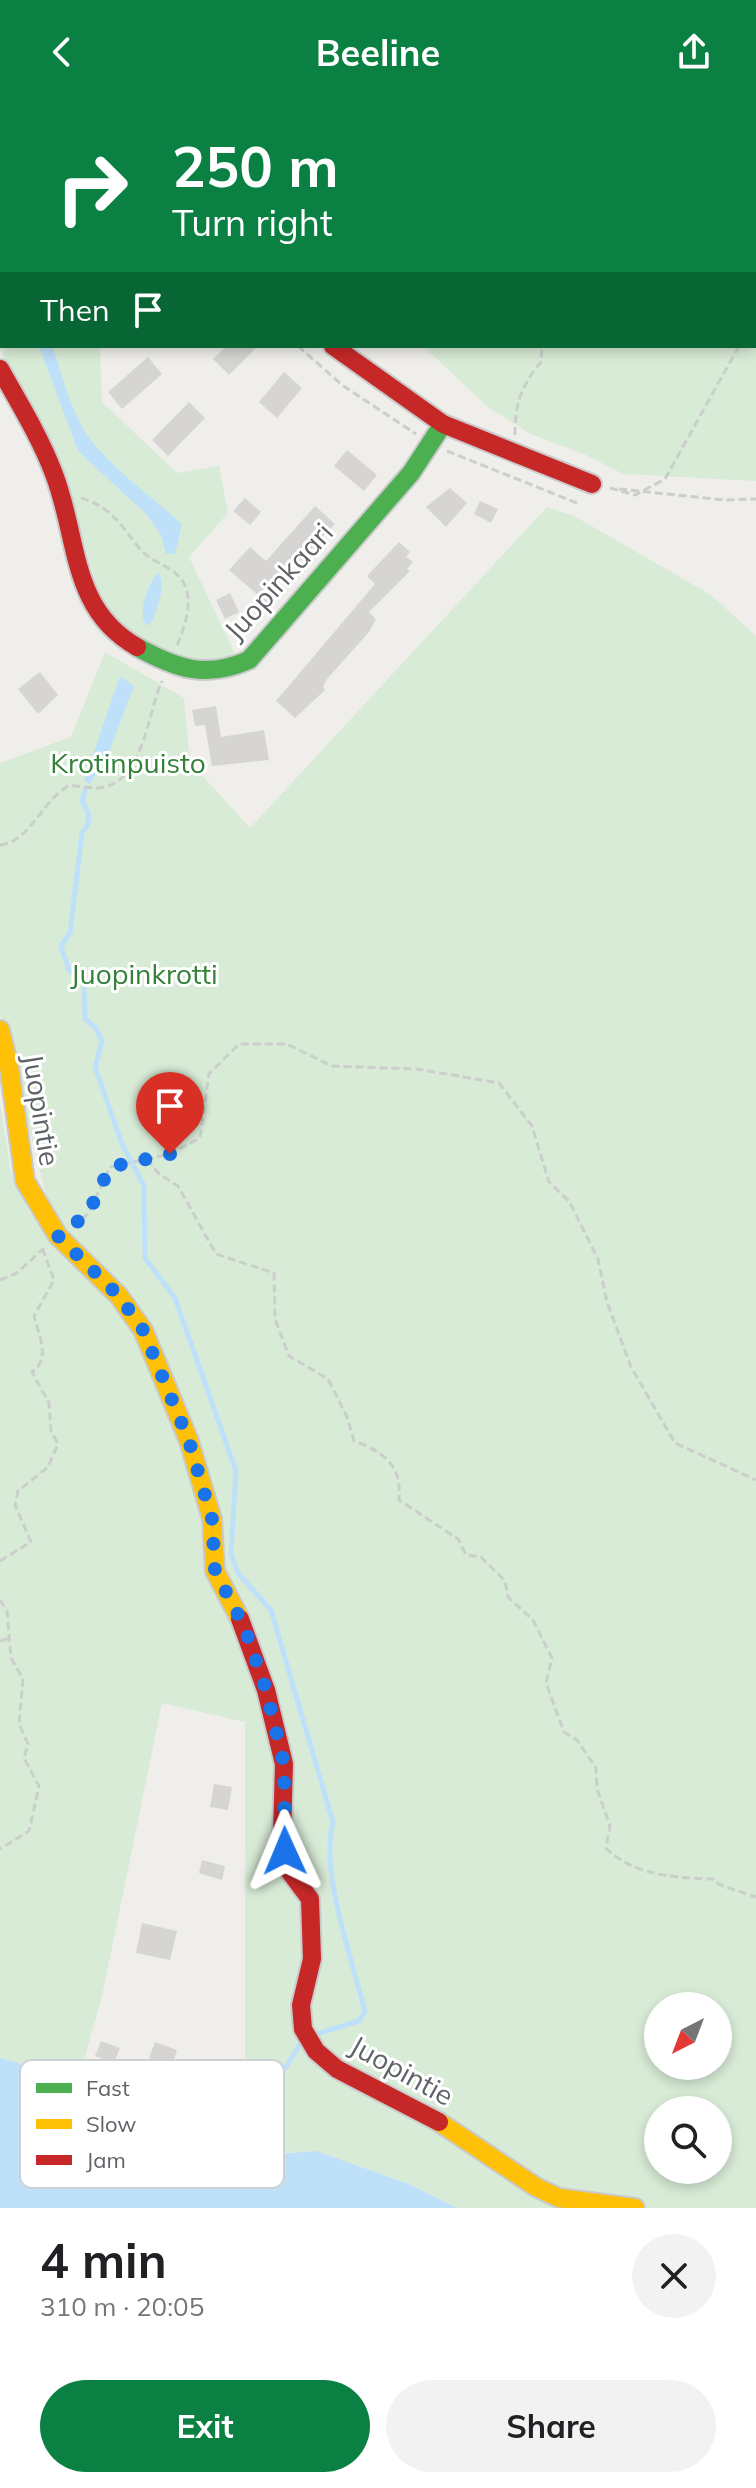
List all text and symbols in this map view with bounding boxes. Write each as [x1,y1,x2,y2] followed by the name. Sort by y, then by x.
[40,30,84,74] icon: back
[316,30,440,75] text: Beeline
[672,30,716,74] icon: share
[172,131,339,201] text: 250 m
[40,136,144,240] icon: right
[172,200,333,245] text: Turn right
[126,288,170,332] icon: arrive
[40,291,110,329] text: Then
[216,515,340,647] street label: Juopinkaari
[50,745,206,780] park label: Krotinpuisto
[70,956,218,991] park label: Juopinkrotti
[16,1051,68,1169] street label: Juopintie
[136,1072,204,1154] pin
[148,1084,192,1128] icon: arrive
[243,1809,327,1893] position arrow
[644,1992,732,2080] north arrow
[644,1992,732,2184] map controls
[344,2027,460,2113] street label: Juopintie
[20,2060,284,2188] legend
[86,2074,130,2102] text: Fast
[644,2096,732,2184] button: search
[86,2110,136,2138] text: Slow
[86,2146,126,2174] text: Jam
[40,2230,167,2290] text: 4 min
[632,2234,716,2318] button: close
[40,2290,204,2323] text: 310 m · 20:05
[40,2380,370,2472] button: Exit
[386,2380,716,2472] button: Share

